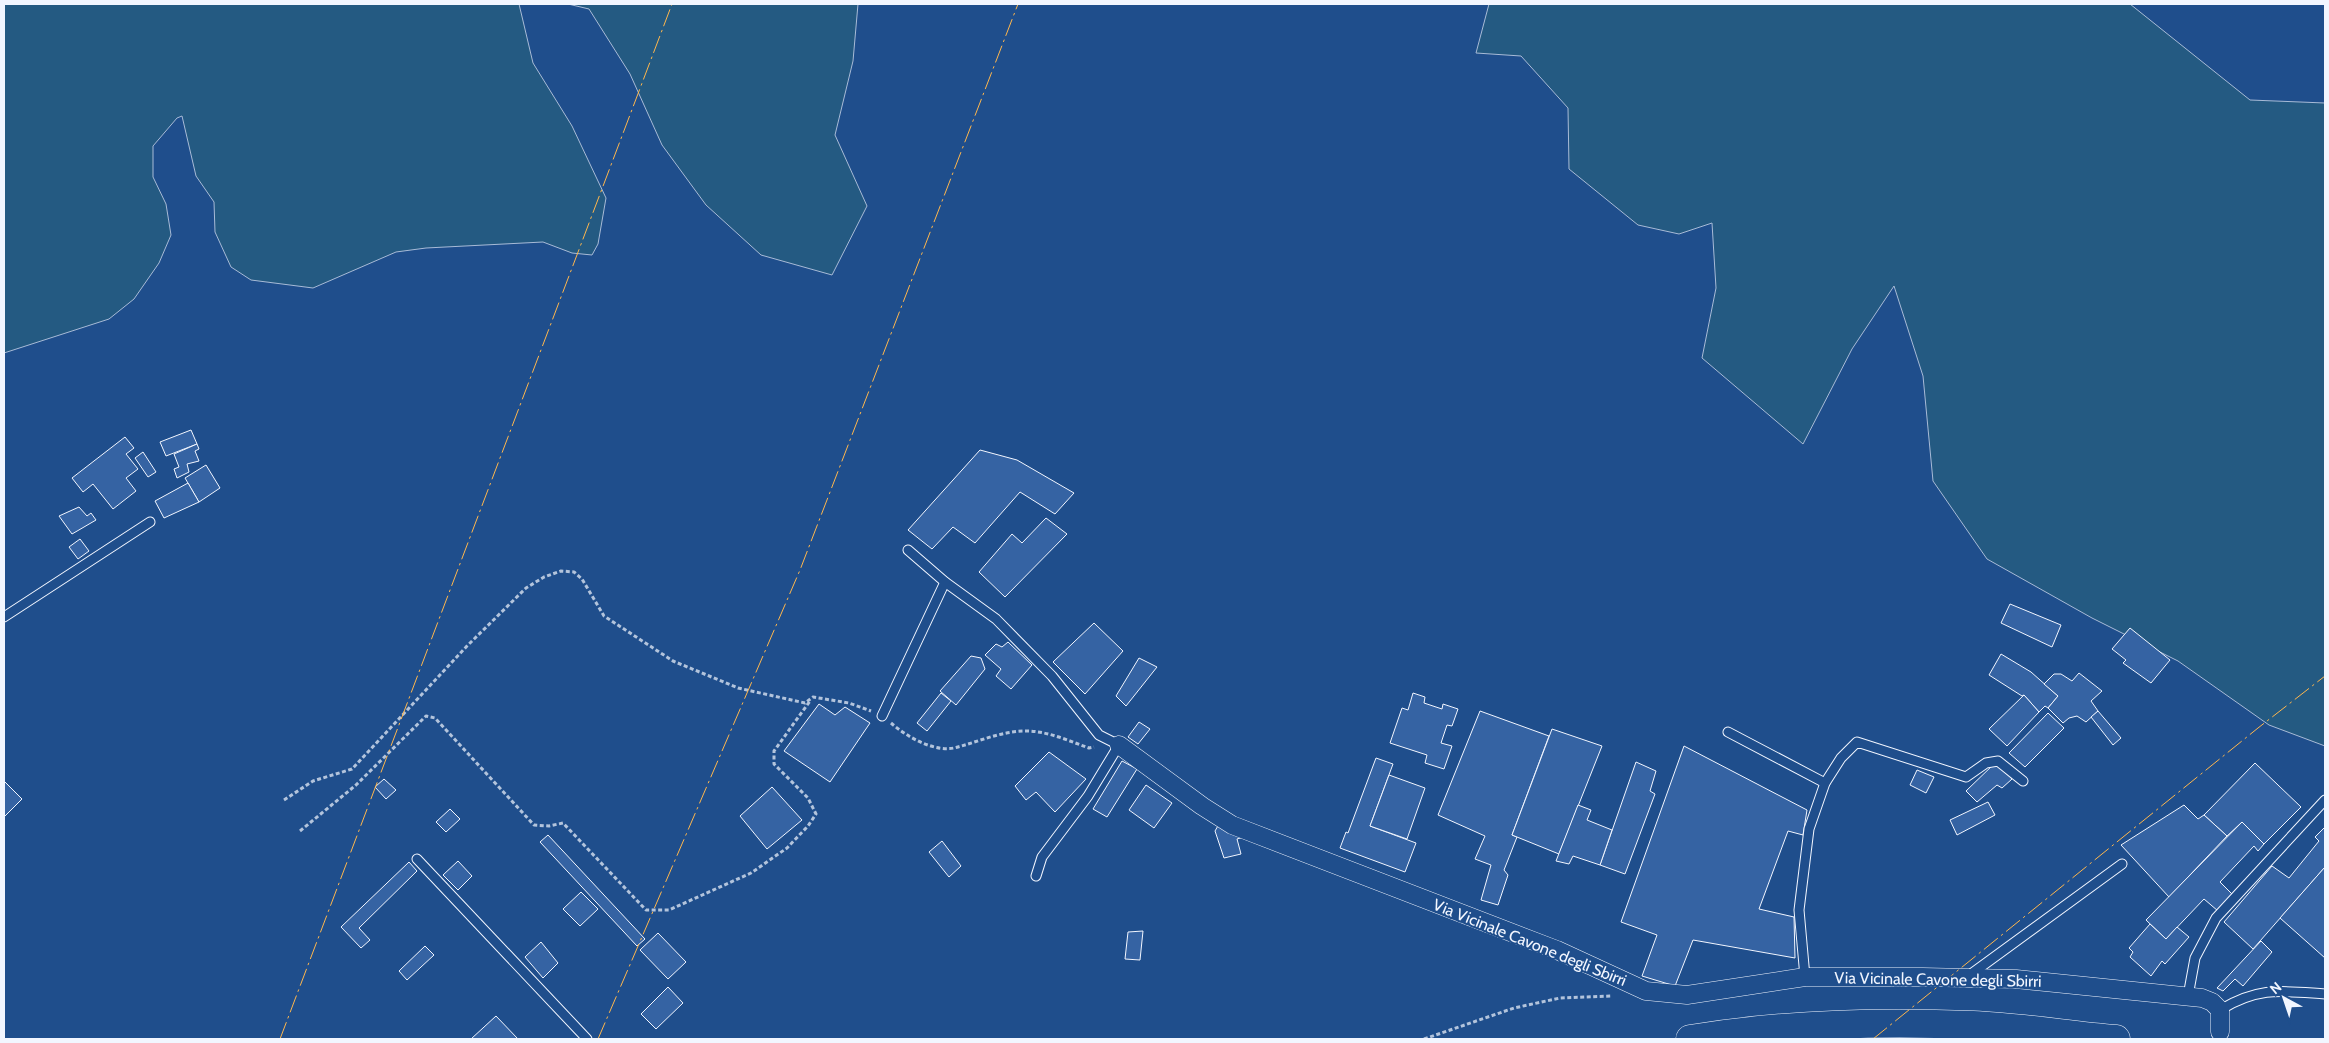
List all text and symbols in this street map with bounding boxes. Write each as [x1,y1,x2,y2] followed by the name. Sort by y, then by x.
[1430,895,1629,990] street label: Via Vicinale Cavone degli Sbirri
[1834,968,2042,991] street label: Via Vicinale Cavone degli Sbirri
[2259,973,2309,1023] north arrow
[2266,978,2285,998] text: N

